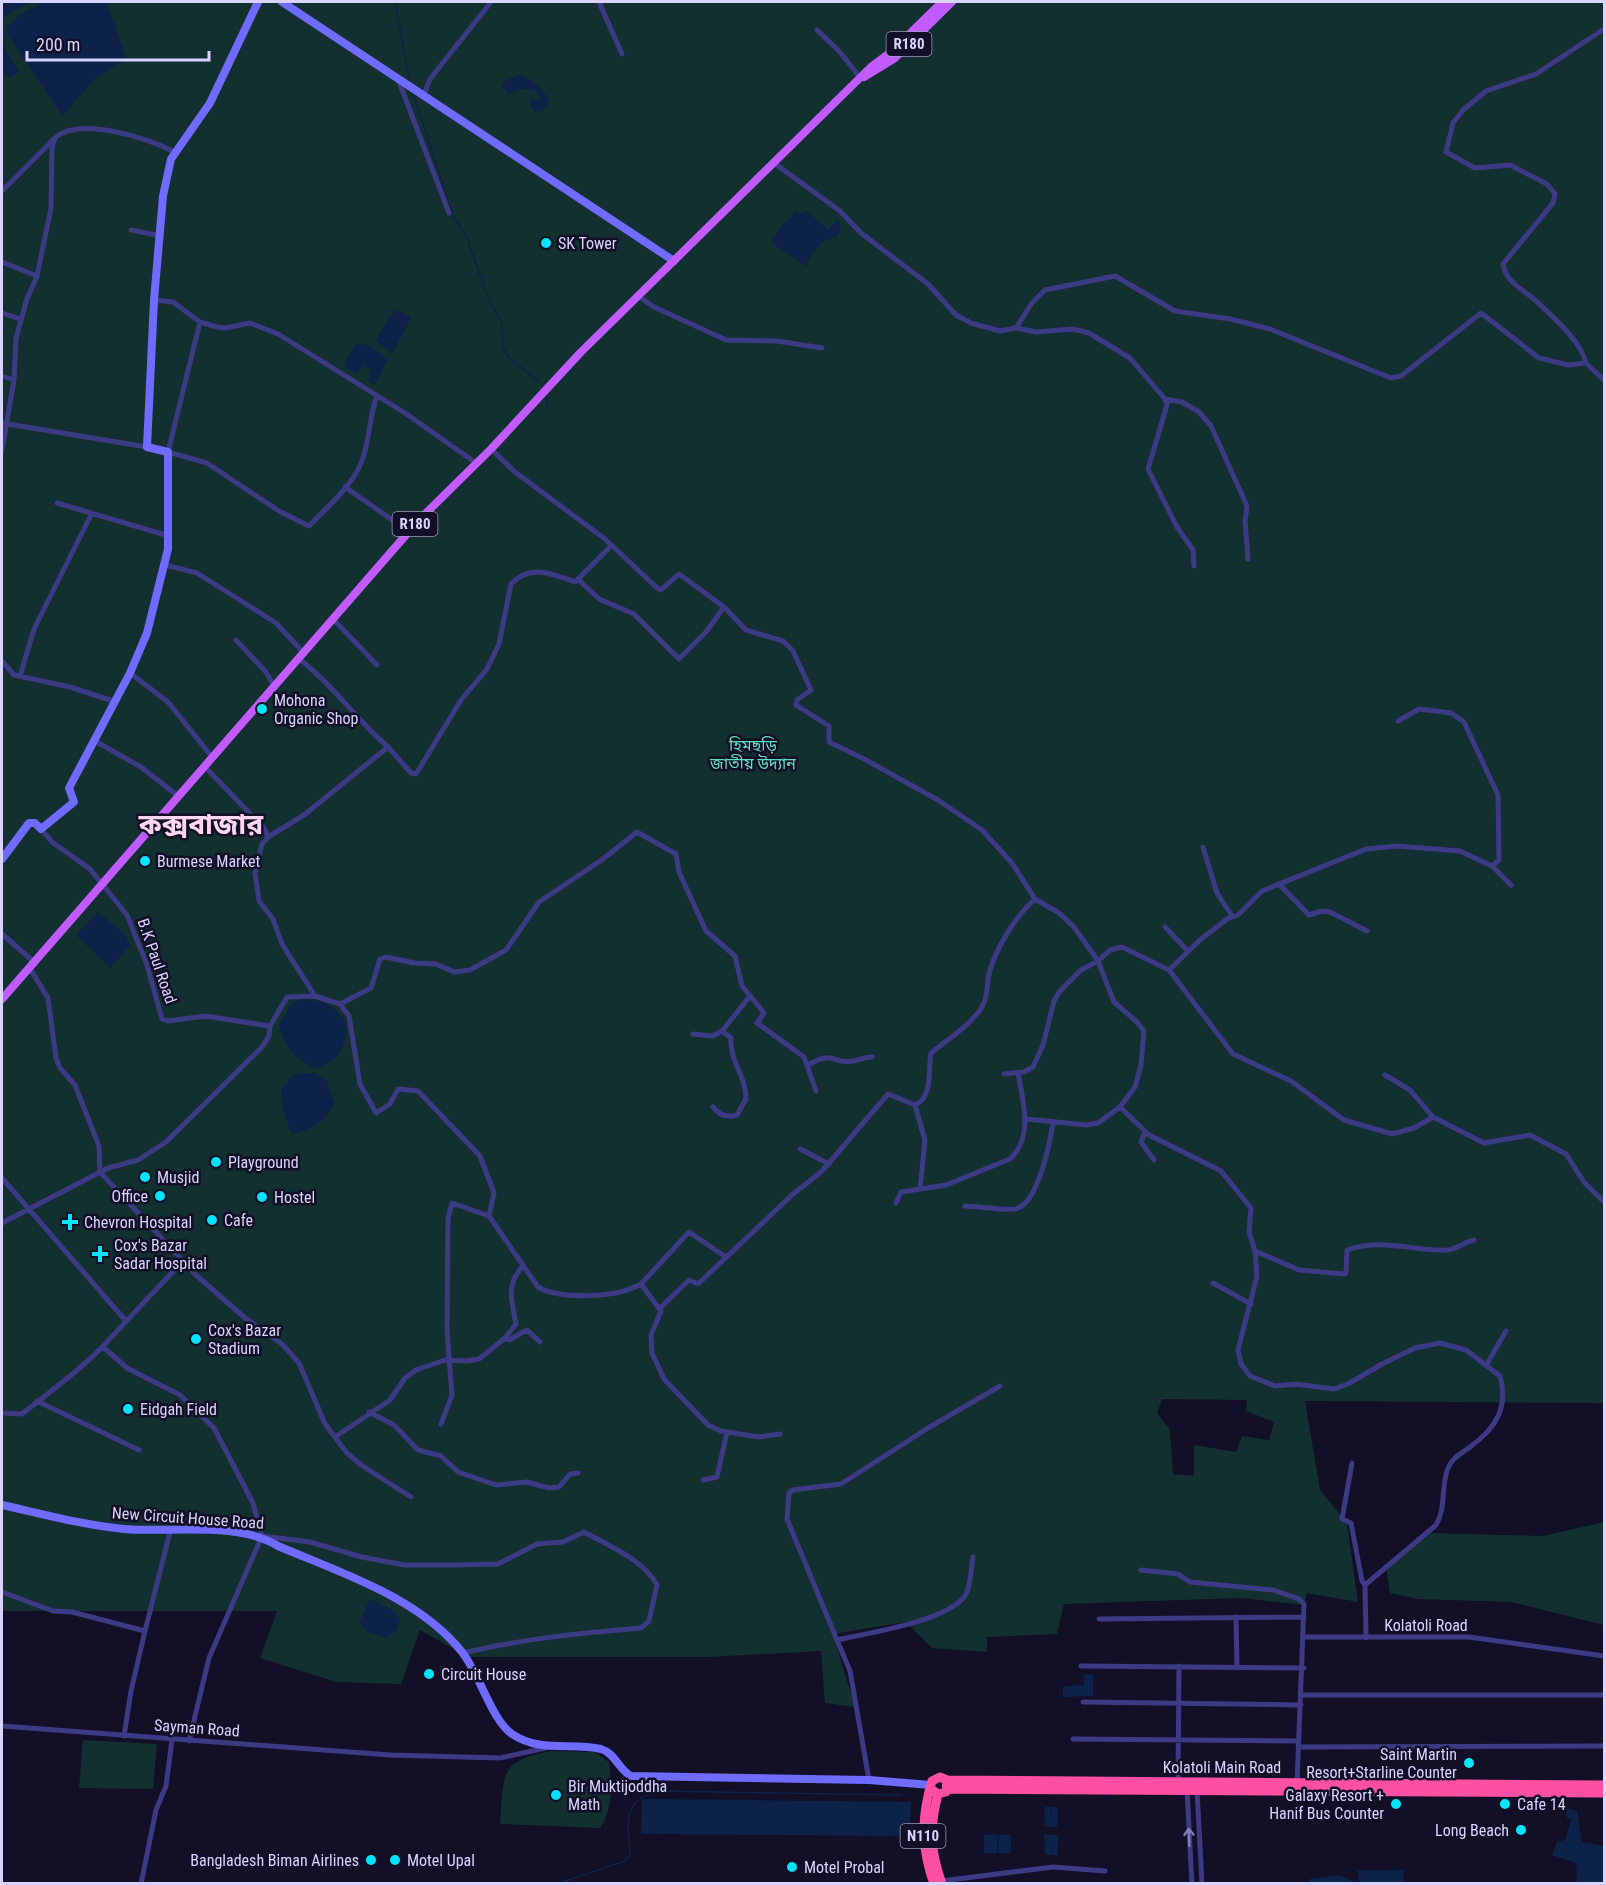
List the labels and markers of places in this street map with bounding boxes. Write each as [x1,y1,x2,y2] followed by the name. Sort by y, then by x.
[558,234,617,253] place label: SK Tower
[539,236,553,250] marker: SK Tower
[274,691,358,728] place label: Mohona Organic Shop
[255,702,269,716] marker: Mohona Organic Shop
[157,852,261,871] place label: Burmese Market
[138,854,152,868] marker: Burmese Market
[228,1153,299,1172] place label: Playground
[209,1155,223,1169] marker: Playground
[157,1168,199,1187] place label: Musjid
[138,1170,152,1184] marker: Musjid
[112,1187,148,1206] place label: Office
[274,1188,315,1207] place label: Hostel
[153,1189,167,1203] marker: Office
[255,1190,269,1204] marker: Hostel
[224,1211,253,1230] place label: Cafe
[61,1213,79,1231] marker: Chevron Hospital
[84,1213,192,1232] place label: Chevron Hospital
[205,1213,219,1227] marker: Cafe
[114,1236,207,1273] place label: Cox's Bazar Sadar Hospital
[91,1245,109,1263] marker: Cox's Bazar Sadar Hospital
[208,1321,281,1358] place label: Cox's Bazar Stadium
[189,1332,203,1346] marker: Cox's Bazar Stadium
[140,1400,217,1419] place label: Eidgah Field
[121,1402,135,1416] marker: Eidgah Field
[441,1665,526,1684] place label: Circuit House
[422,1667,436,1681] marker: Circuit House
[1306,1745,1457,1782] place label: Saint Martin Resort+Starline Counter
[1462,1756,1476,1770] marker: Saint Martin Resort+Starline Counter
[568,1777,667,1814] place label: Bir Muktijoddha Math
[1269,1786,1384,1823] place label: Galaxy Resort + Hanif Bus Counter
[549,1788,563,1802] marker: Bir Muktijoddha Math
[1517,1795,1566,1814] place label: Cafe 14
[1389,1797,1403,1811] marker: Galaxy Resort + Hanif Bus Counter
[1498,1797,1512,1811] marker: Cafe 14
[1435,1821,1509,1840] place label: Long Beach
[1514,1823,1528,1837] marker: Long Beach
[190,1851,359,1870] place label: Bangladesh Biman Airlines
[407,1851,475,1870] place label: Motel Upal
[364,1853,378,1867] marker: Bangladesh Biman Airlines
[388,1853,402,1867] marker: Motel Upal
[804,1858,885,1877] place label: Motel Probal
[785,1860,799,1874] marker: Motel Probal

